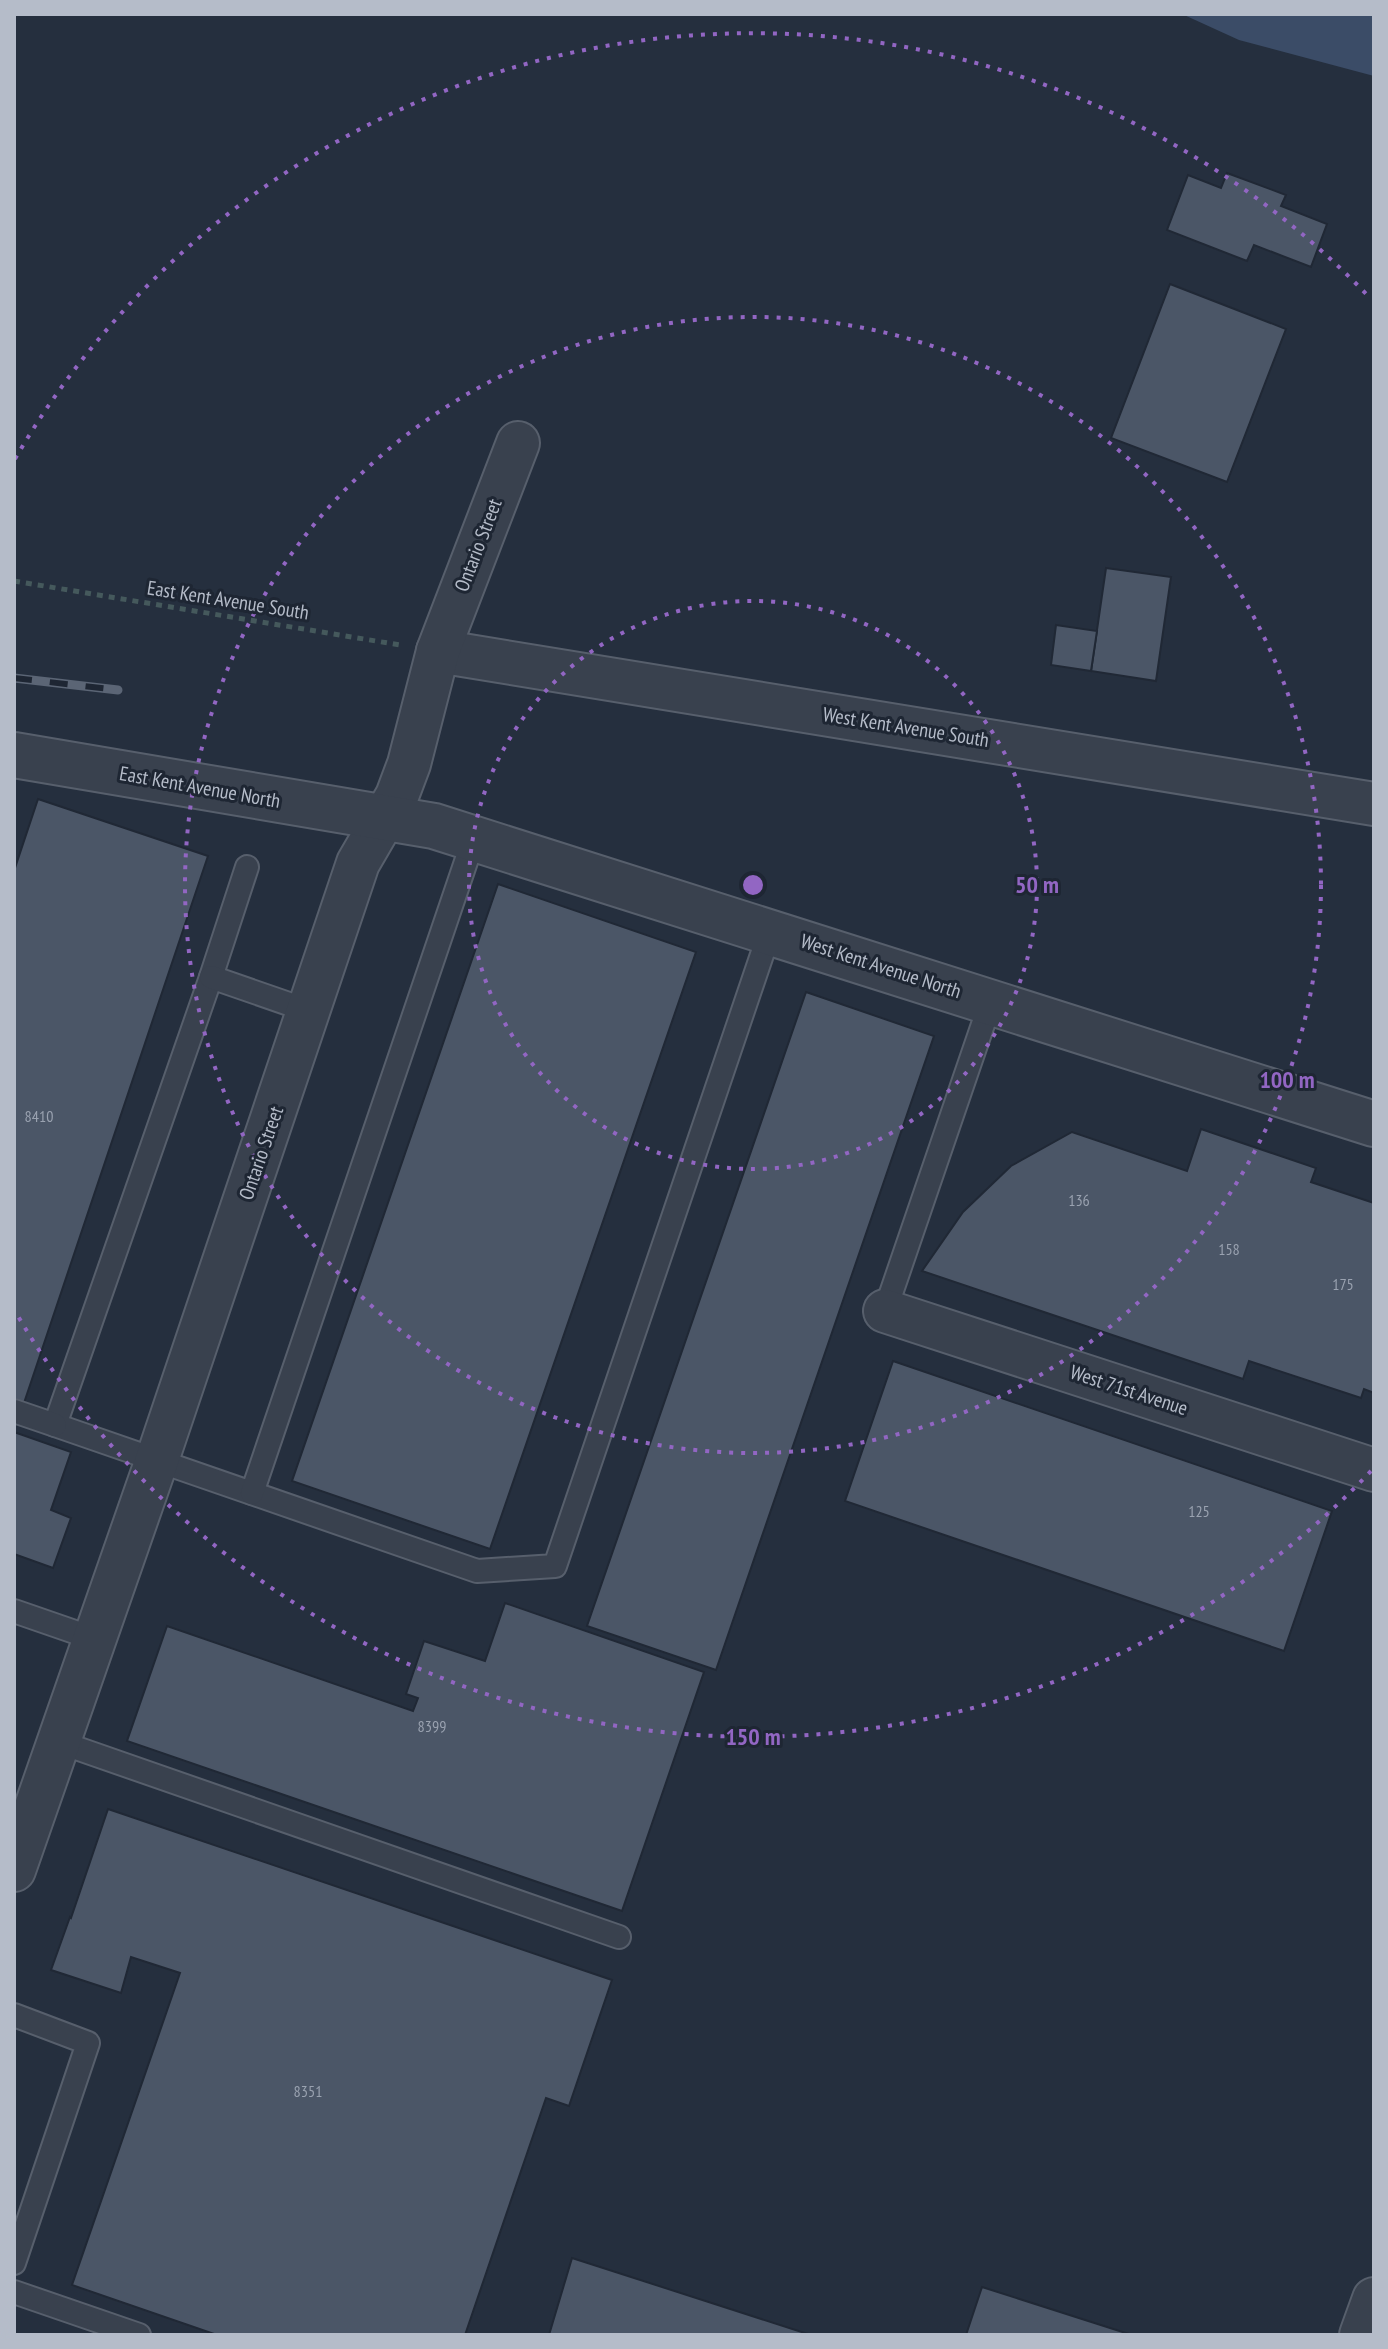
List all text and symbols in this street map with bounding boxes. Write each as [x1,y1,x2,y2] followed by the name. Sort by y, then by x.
[448,494,508,595] street label: Ontario Street
[145,574,311,626] street label: East Kent Avenue South
[821,701,991,753] street label: West Kent Avenue South
[118,760,282,814] street label: East Kent Avenue North
[1015,869,1059,900] text: 50 m
[739,871,767,899] centre of rings
[797,928,965,1004] street label: West Kent Avenue North
[1259,1064,1315,1095] text: 100 m
[233,1102,289,1203] street label: Ontario Street
[25,1106,53,1126] house number: 8410
[1068,1190,1090,1210] house number: 136
[1218,1239,1240,1259] house number: 158
[1332,1274,1354,1294] house number: 175
[1067,1359,1191,1421] street label: West 71st Avenue
[1188,1501,1210,1521] house number: 125
[418,1716,446,1736] house number: 8399
[725,1721,781,1752] text: 150 m
[294,2081,322,2101] house number: 8351

